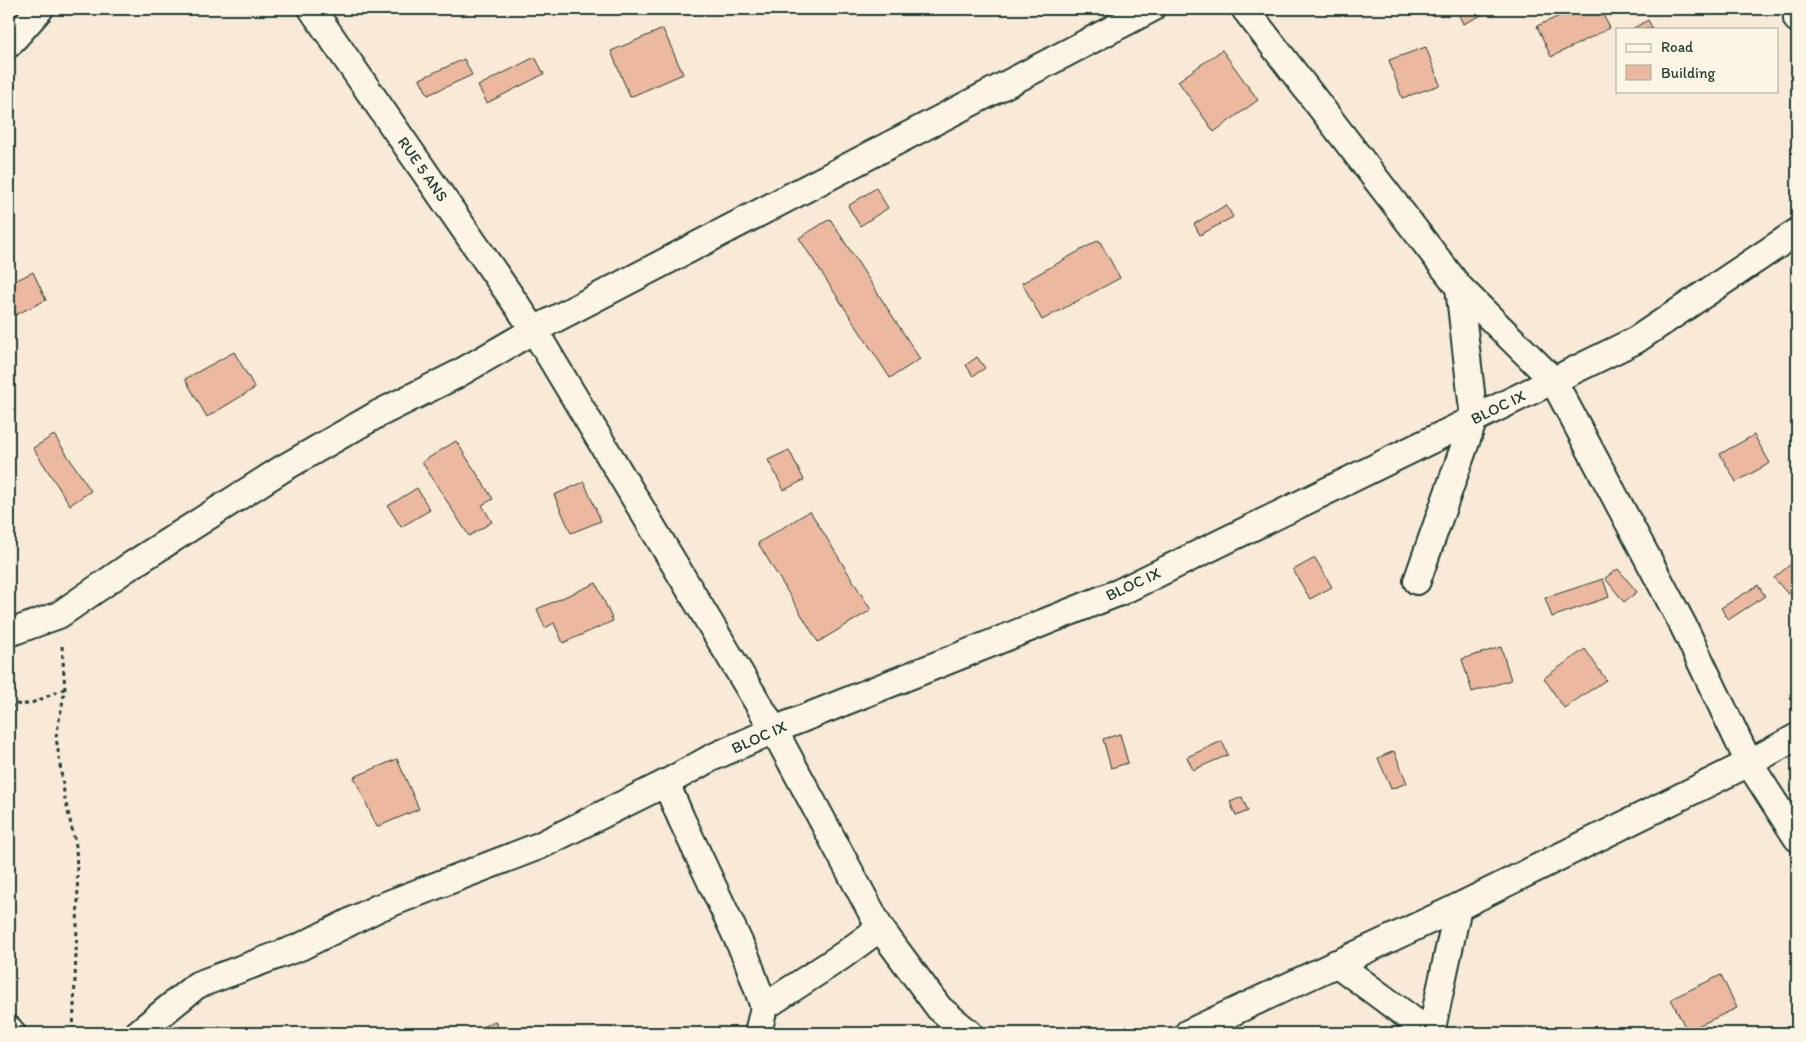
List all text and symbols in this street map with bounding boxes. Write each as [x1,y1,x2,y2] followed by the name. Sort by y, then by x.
[1616,28,1778,92] legend
[1661,38,1694,56] text: Road
[1661,64,1715,82] text: Building
[394,133,452,205] street label: RUE 5 ANS
[1468,386,1528,428] street label: BLOC IX
[1103,563,1163,605] street label: BLOC IX
[729,716,789,758] street label: BLOC IX

